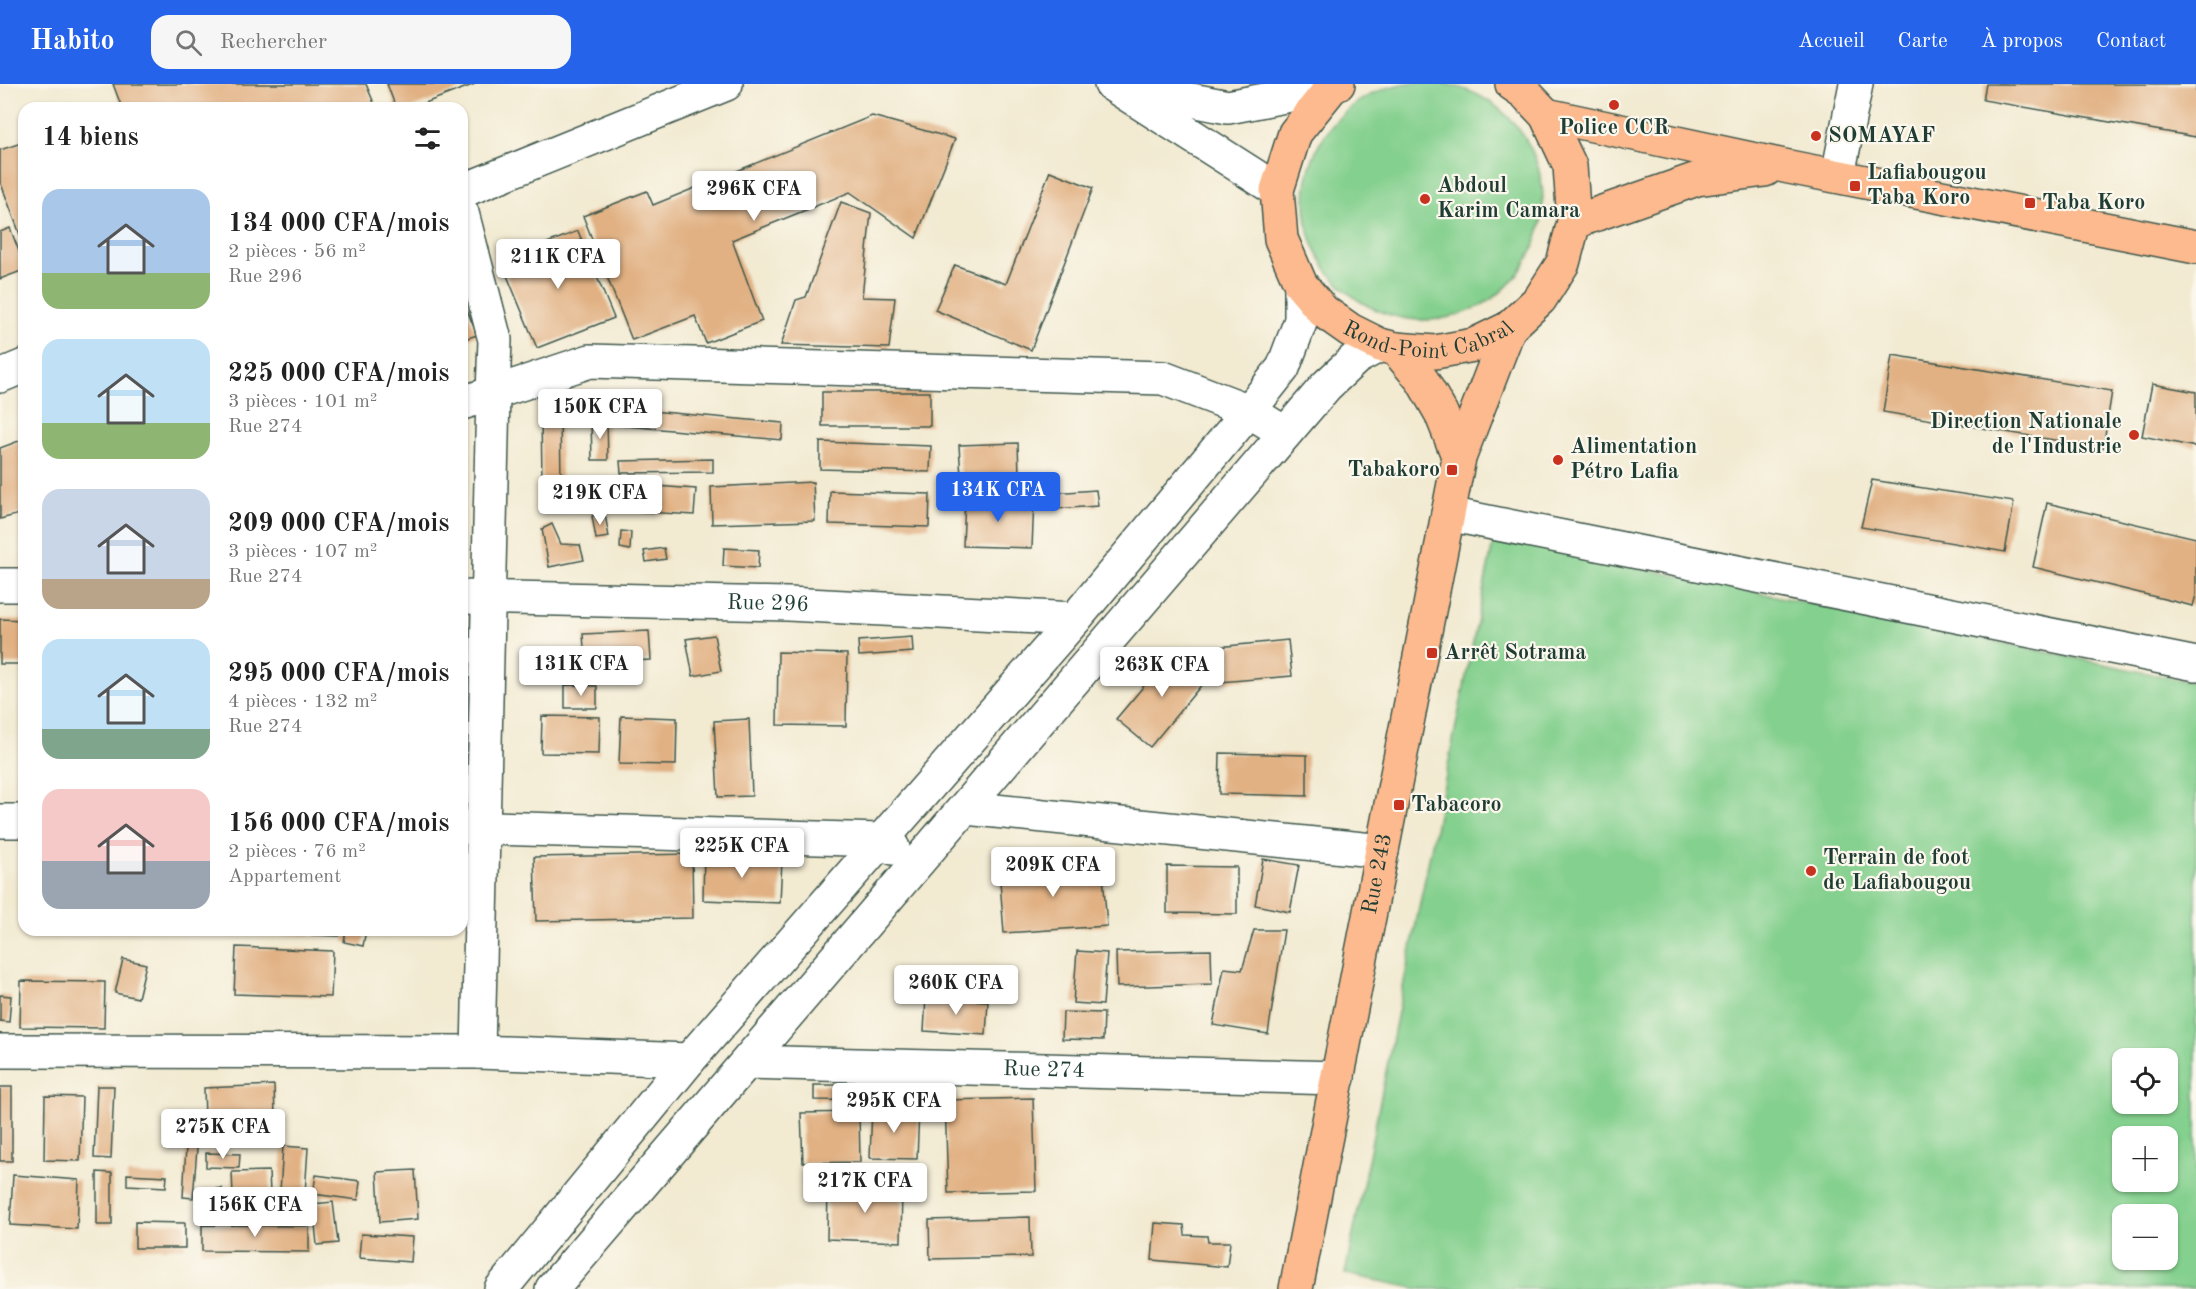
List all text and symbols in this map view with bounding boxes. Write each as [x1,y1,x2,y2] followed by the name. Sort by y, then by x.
[151,15,571,69] search box
[172,26,205,59] icon: search
[30,28,115,56] text: Habito
[220,31,327,53] text: Rechercher
[1798,31,1865,52] text: Accueil
[1898,31,1948,52] text: Carte
[1981,31,2063,52] text: À propos
[2096,31,2166,52] text: Contact
[1607,98,1621,112] marker: Police CCR
[1559,117,1669,139] place label: Police CCR
[411,122,444,155] icon: filters
[42,125,139,151] text: 14 biens
[1828,125,1935,147] place label: SOMAYAF
[1809,129,1823,143] marker: SOMAYAF
[1867,162,1987,209] place label: Lafiabougou Taba Koro
[692,171,816,222] pin: 296K CFA
[1437,175,1580,222] place label: Abdoul Karim Camara
[1848,179,1862,193] marker: Lafiabougou Taba Koro
[706,180,802,200] text: 296K CFA
[1418,192,1432,206] marker: Abdoul Karim Camara
[2042,192,2145,214] place label: Taba Koro
[2023,196,2037,210] marker: Taba Koro
[228,211,449,237] text: 134 000 CFA/mois
[90,213,162,285] icon: home
[496,239,620,290] pin: 211K CFA
[228,242,366,262] text: 2 pièces · 56 m²
[510,248,606,268] text: 211K CFA
[228,267,303,287] text: Rue 296
[1338,306,1516,332] street label: Rond-Point Cabral
[1339,317,1519,363] text: Rond-Point Cabral
[228,361,449,387] text: 225 000 CFA/mois
[90,363,162,435] icon: home
[538,389,662,440] pin: 150K CFA
[228,392,377,412] text: 3 pièces · 101 m²
[552,398,648,418] text: 150K CFA
[1930,411,2122,458] place label: Direction Nationale de l'Industrie
[228,417,303,437] text: Rue 274
[2127,428,2141,442] marker: Direction Nationale de l'Industrie
[1570,436,1697,483] place label: Alimentation Pétro Lafia
[1551,453,1565,467] marker: Alimentation Pétro Lafia
[1347,459,1440,481] place label: Tabakoro
[1445,463,1459,477] marker: Tabakoro
[936,472,1060,523] pin: 134K CFA
[538,475,662,526] pin: 219K CFA
[950,481,1046,501] text: 134K CFA
[552,484,648,504] text: 219K CFA
[228,511,449,537] text: 209 000 CFA/mois
[90,513,162,585] icon: home
[228,542,377,562] text: 3 pièces · 107 m²
[228,567,303,587] text: Rue 274
[727,592,810,616] street label: Rue 296
[1444,642,1586,664] place label: Arrêt Sotrama
[519,646,643,697] pin: 131K CFA
[1425,646,1439,660] marker: Arrêt Sotrama
[1100,647,1224,698] pin: 263K CFA
[533,655,629,675] text: 131K CFA
[1114,656,1210,676] text: 263K CFA
[228,661,449,687] text: 295 000 CFA/mois
[90,663,162,735] icon: home
[228,692,377,712] text: 4 pièces · 132 m²
[228,717,303,737] text: Rue 274
[1411,794,1502,816] place label: Tabacoro
[1392,798,1406,812] marker: Tabacoro
[228,811,449,837] text: 156 000 CFA/mois
[90,813,162,885] icon: home
[680,828,804,879] pin: 225K CFA
[1359,832,1396,916] street label: Rue 243
[694,837,790,857] text: 225K CFA
[228,842,366,862] text: 2 pièces · 76 m²
[991,847,1115,898] pin: 209K CFA
[1823,847,1971,894] place label: Terrain de foot de Lafiabougou
[1005,856,1101,876] text: 209K CFA
[1804,864,1818,878] marker: Terrain de foot de Lafiabougou
[228,867,341,887] text: Appartement
[894,965,1018,1016] pin: 260K CFA
[908,974,1004,994] text: 260K CFA
[2112,1048,2178,1270] map controls
[2112,1048,2178,1114] button: locate
[1003,1058,1085,1082] street label: Rue 274
[832,1083,956,1134] pin: 295K CFA
[846,1092,942,1112] text: 295K CFA
[161,1109,285,1160] pin: 275K CFA
[175,1118,271,1138] text: 275K CFA
[2112,1126,2178,1192] button: +
[803,1163,927,1214] pin: 217K CFA
[817,1172,913,1192] text: 217K CFA
[193,1187,317,1238] pin: 156K CFA
[207,1196,303,1216] text: 156K CFA
[2112,1204,2178,1270] button: −

